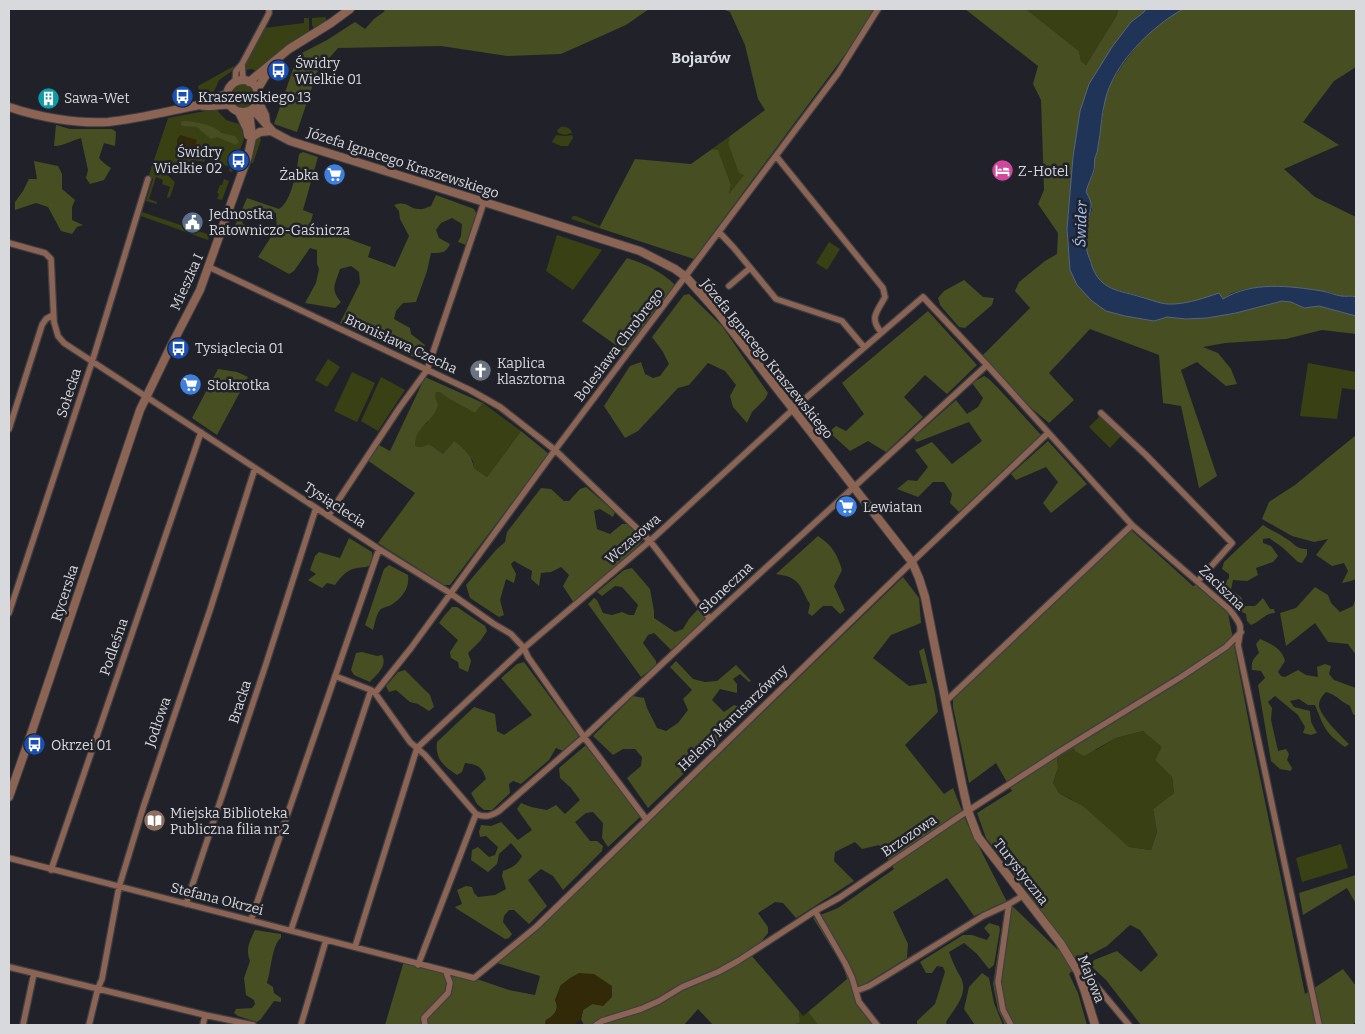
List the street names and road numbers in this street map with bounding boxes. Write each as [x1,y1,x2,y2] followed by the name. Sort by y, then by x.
[304,124,501,202] street label: Józefa Ignacego Kraszewskiego
[167,251,207,313] street label: Mieszka I
[697,275,837,442] street label: Józefa Ignacego Kraszewskiego
[571,285,667,405] street label: Bolesława Chrobrego
[342,310,460,378] street label: Bronisława Czecha
[53,366,85,420] street label: Sołecka
[301,479,370,532] street label: Tysiąclecia
[602,510,664,568] street label: Wczasowa
[695,558,757,617] street label: Słoneczna
[48,562,82,623] street label: Rycerska
[1195,562,1249,614] street label: Zaciszna
[96,616,132,678] street label: Podleśna
[675,661,792,775] street label: Heleny Marusarzówny
[225,678,255,726] street label: Bracka
[141,694,175,750] street label: Jodłowa
[878,811,940,861] street label: Brzozowa
[990,836,1052,909] street label: Turystyczna
[169,879,265,919] street label: Stefana Okrzei
[1074,953,1108,1006] street label: Majowa

